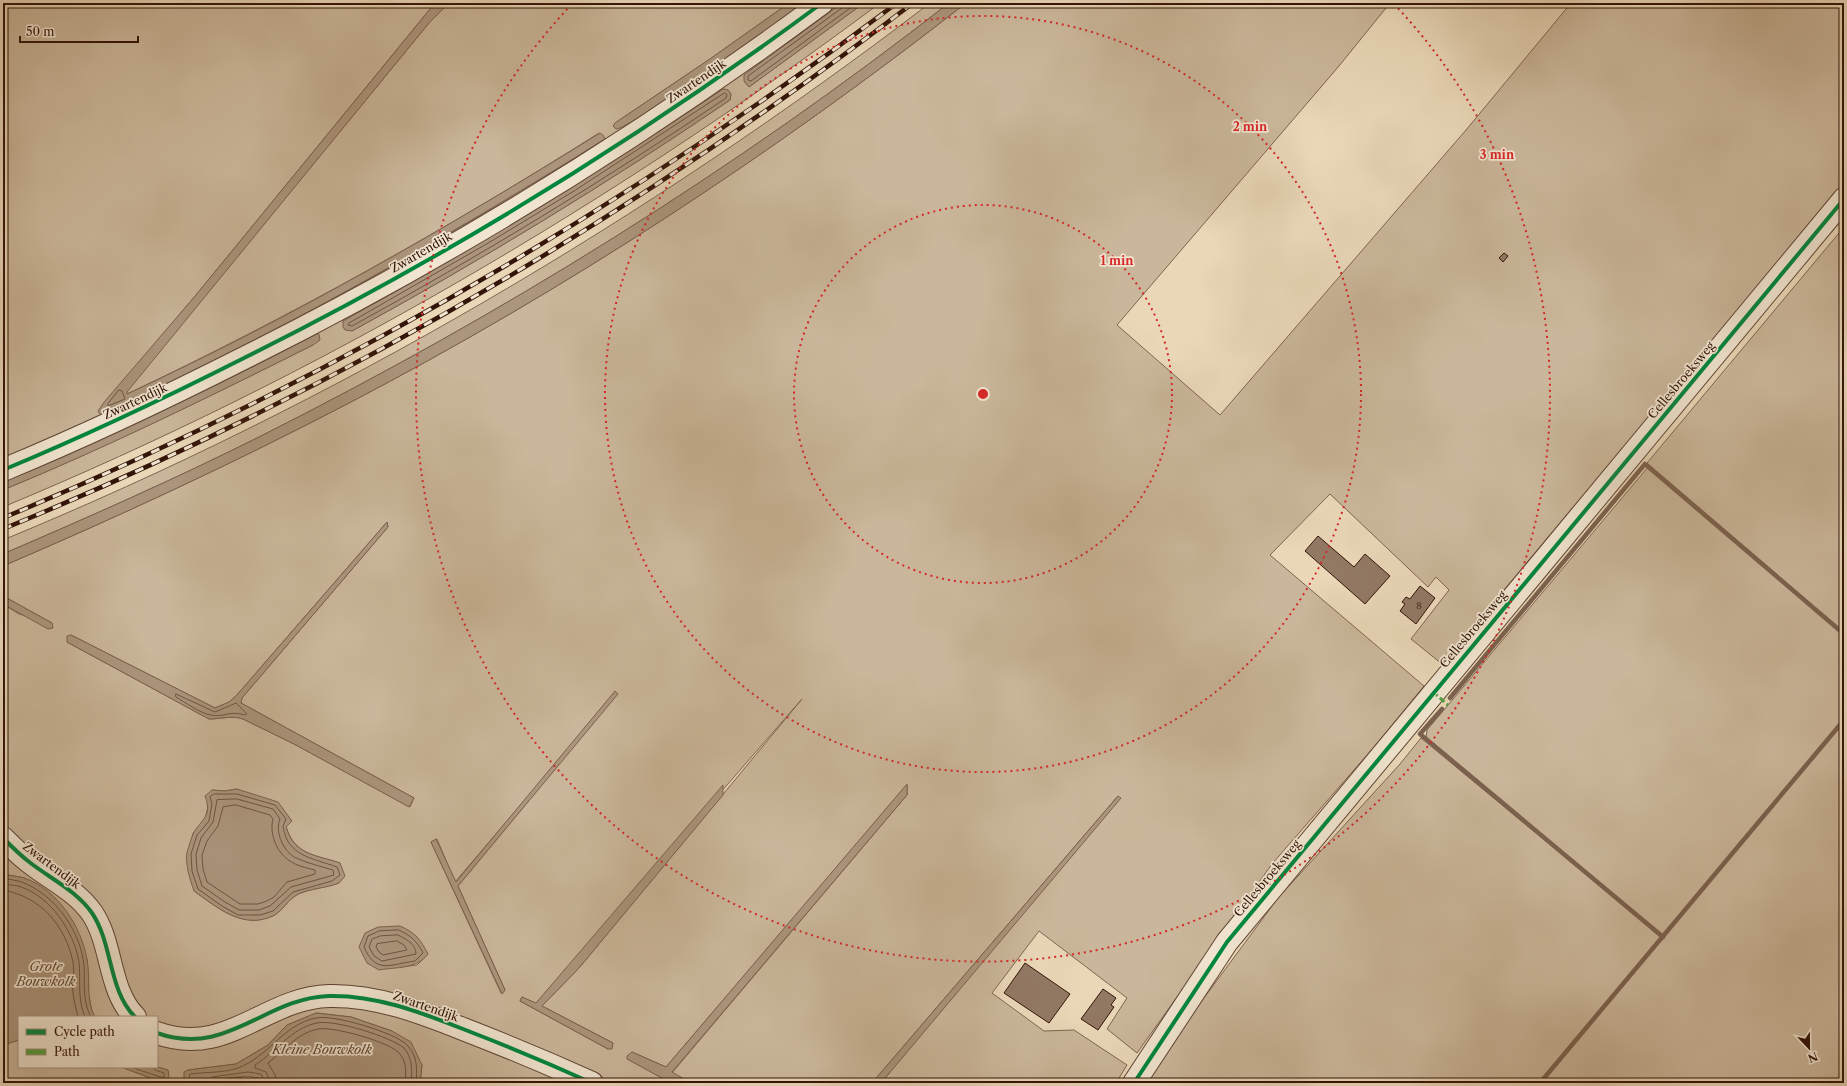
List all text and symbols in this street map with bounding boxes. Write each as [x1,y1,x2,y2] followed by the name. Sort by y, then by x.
[20,18,138,44] scale bar
[26,24,55,39] text: 50 m
[663,55,729,106] street label: Zwartendijk
[1233,119,1268,134] text: 2 min
[1480,147,1515,162] text: 3 min
[388,228,455,276] street label: Zwartendijk
[1101,253,1134,268] text: 1 min
[1644,338,1718,422] street label: Cellesbroeksweg
[101,379,170,422] street label: Zwartendijk
[976,387,990,401] centre of rings
[1436,587,1510,671] street label: Cellesbroeksweg
[1416,599,1422,612] house number: 8
[1230,836,1304,920] street label: Cellesbroeksweg
[20,838,85,892] street label: Zwartendijk
[15,958,76,989] water label: Grote Bouwkolk
[391,988,462,1025] street label: Zwartendijk
[18,1016,158,1068] legend
[54,1024,115,1039] text: Cycle path
[1789,1028,1829,1068] north arrow
[271,1041,372,1057] water label: Kleine Bouwkolk
[54,1044,80,1059] text: Path
[1805,1049,1820,1066] text: N

